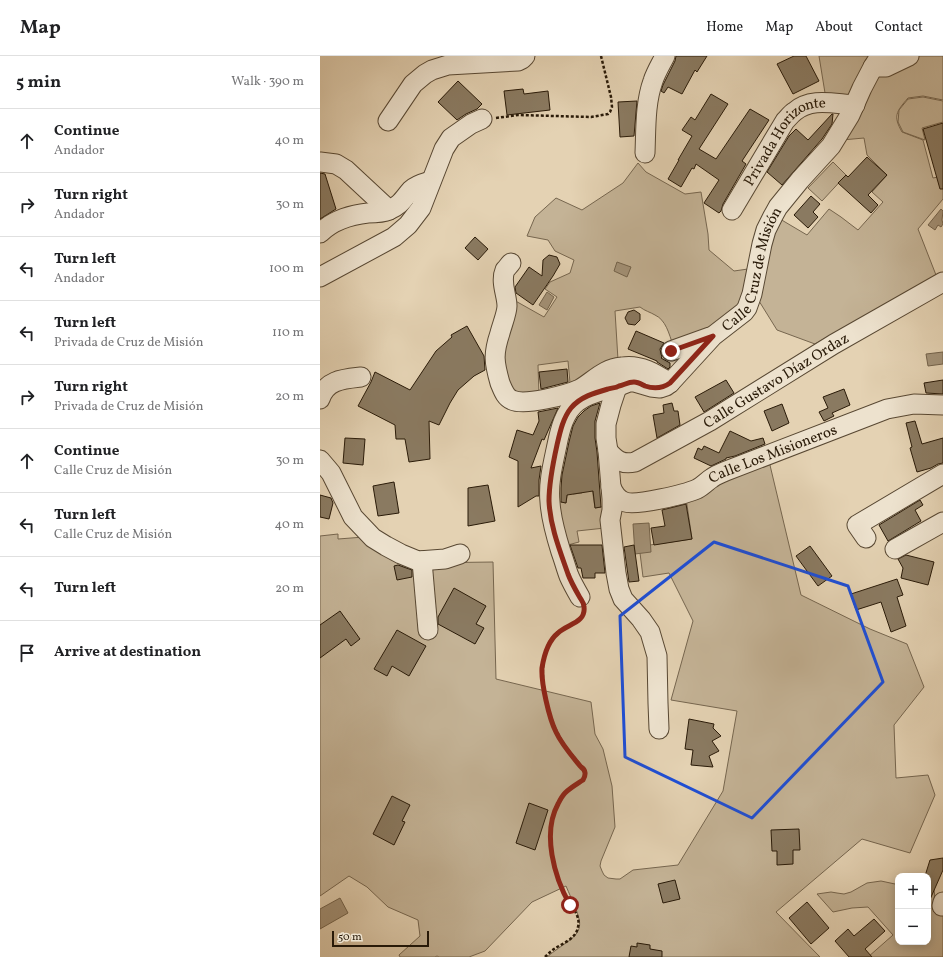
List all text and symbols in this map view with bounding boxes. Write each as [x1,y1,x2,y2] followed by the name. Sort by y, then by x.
[20,15,61,41] text: Map
[706,18,743,37] text: Home
[765,18,793,37] text: Map
[815,18,853,37] text: About
[875,18,923,37] text: Contact
[16,71,61,94] text: 5 min
[231,73,304,91] text: Walk · 390 m
[739,93,826,191] street label: Privada Horizonte
[54,121,119,142] text: Continue
[16,130,38,152] icon: ahead
[275,132,304,150] text: 40 m
[54,142,104,160] text: Andador
[54,185,128,206] text: Turn right
[16,194,38,216] icon: right
[276,196,304,214] text: 30 m
[718,203,788,337] street label: Calle Cruz de Misión
[54,206,104,224] text: Andador
[54,249,116,270] text: Turn left
[16,258,38,280] icon: left
[269,260,304,278] text: 100 m
[54,270,104,288] text: Andador
[54,313,116,334] text: Turn left
[16,322,38,344] icon: left
[272,324,304,342] text: 110 m
[700,329,853,435] street label: Calle Gustavo Díaz Ordaz
[54,334,203,352] text: Privada de Cruz de Misión
[662,342,680,360] route end
[54,377,128,398] text: Turn right
[16,386,38,408] icon: right
[275,388,304,406] text: 20 m
[54,398,203,416] text: Privada de Cruz de Misión
[705,420,840,490] street label: Calle Los Misioneros
[54,441,119,462] text: Continue
[16,450,38,472] icon: ahead
[276,452,304,470] text: 30 m
[54,462,172,480] text: Calle Cruz de Misión
[54,505,116,526] text: Turn left
[16,514,38,536] icon: left
[275,516,304,534] text: 40 m
[54,526,172,544] text: Calle Cruz de Misión
[16,578,38,600] icon: left
[54,578,116,599] text: Turn left
[275,580,304,598] text: 20 m
[16,642,38,664] icon: arrive
[54,642,201,663] text: Arrive at destination
[895,873,931,945] map controls
[895,873,931,909] button: +
[561,896,579,914] route start
[895,909,931,945] button: −
[332,929,429,948] scale bar
[338,930,362,945] text: 50 m

